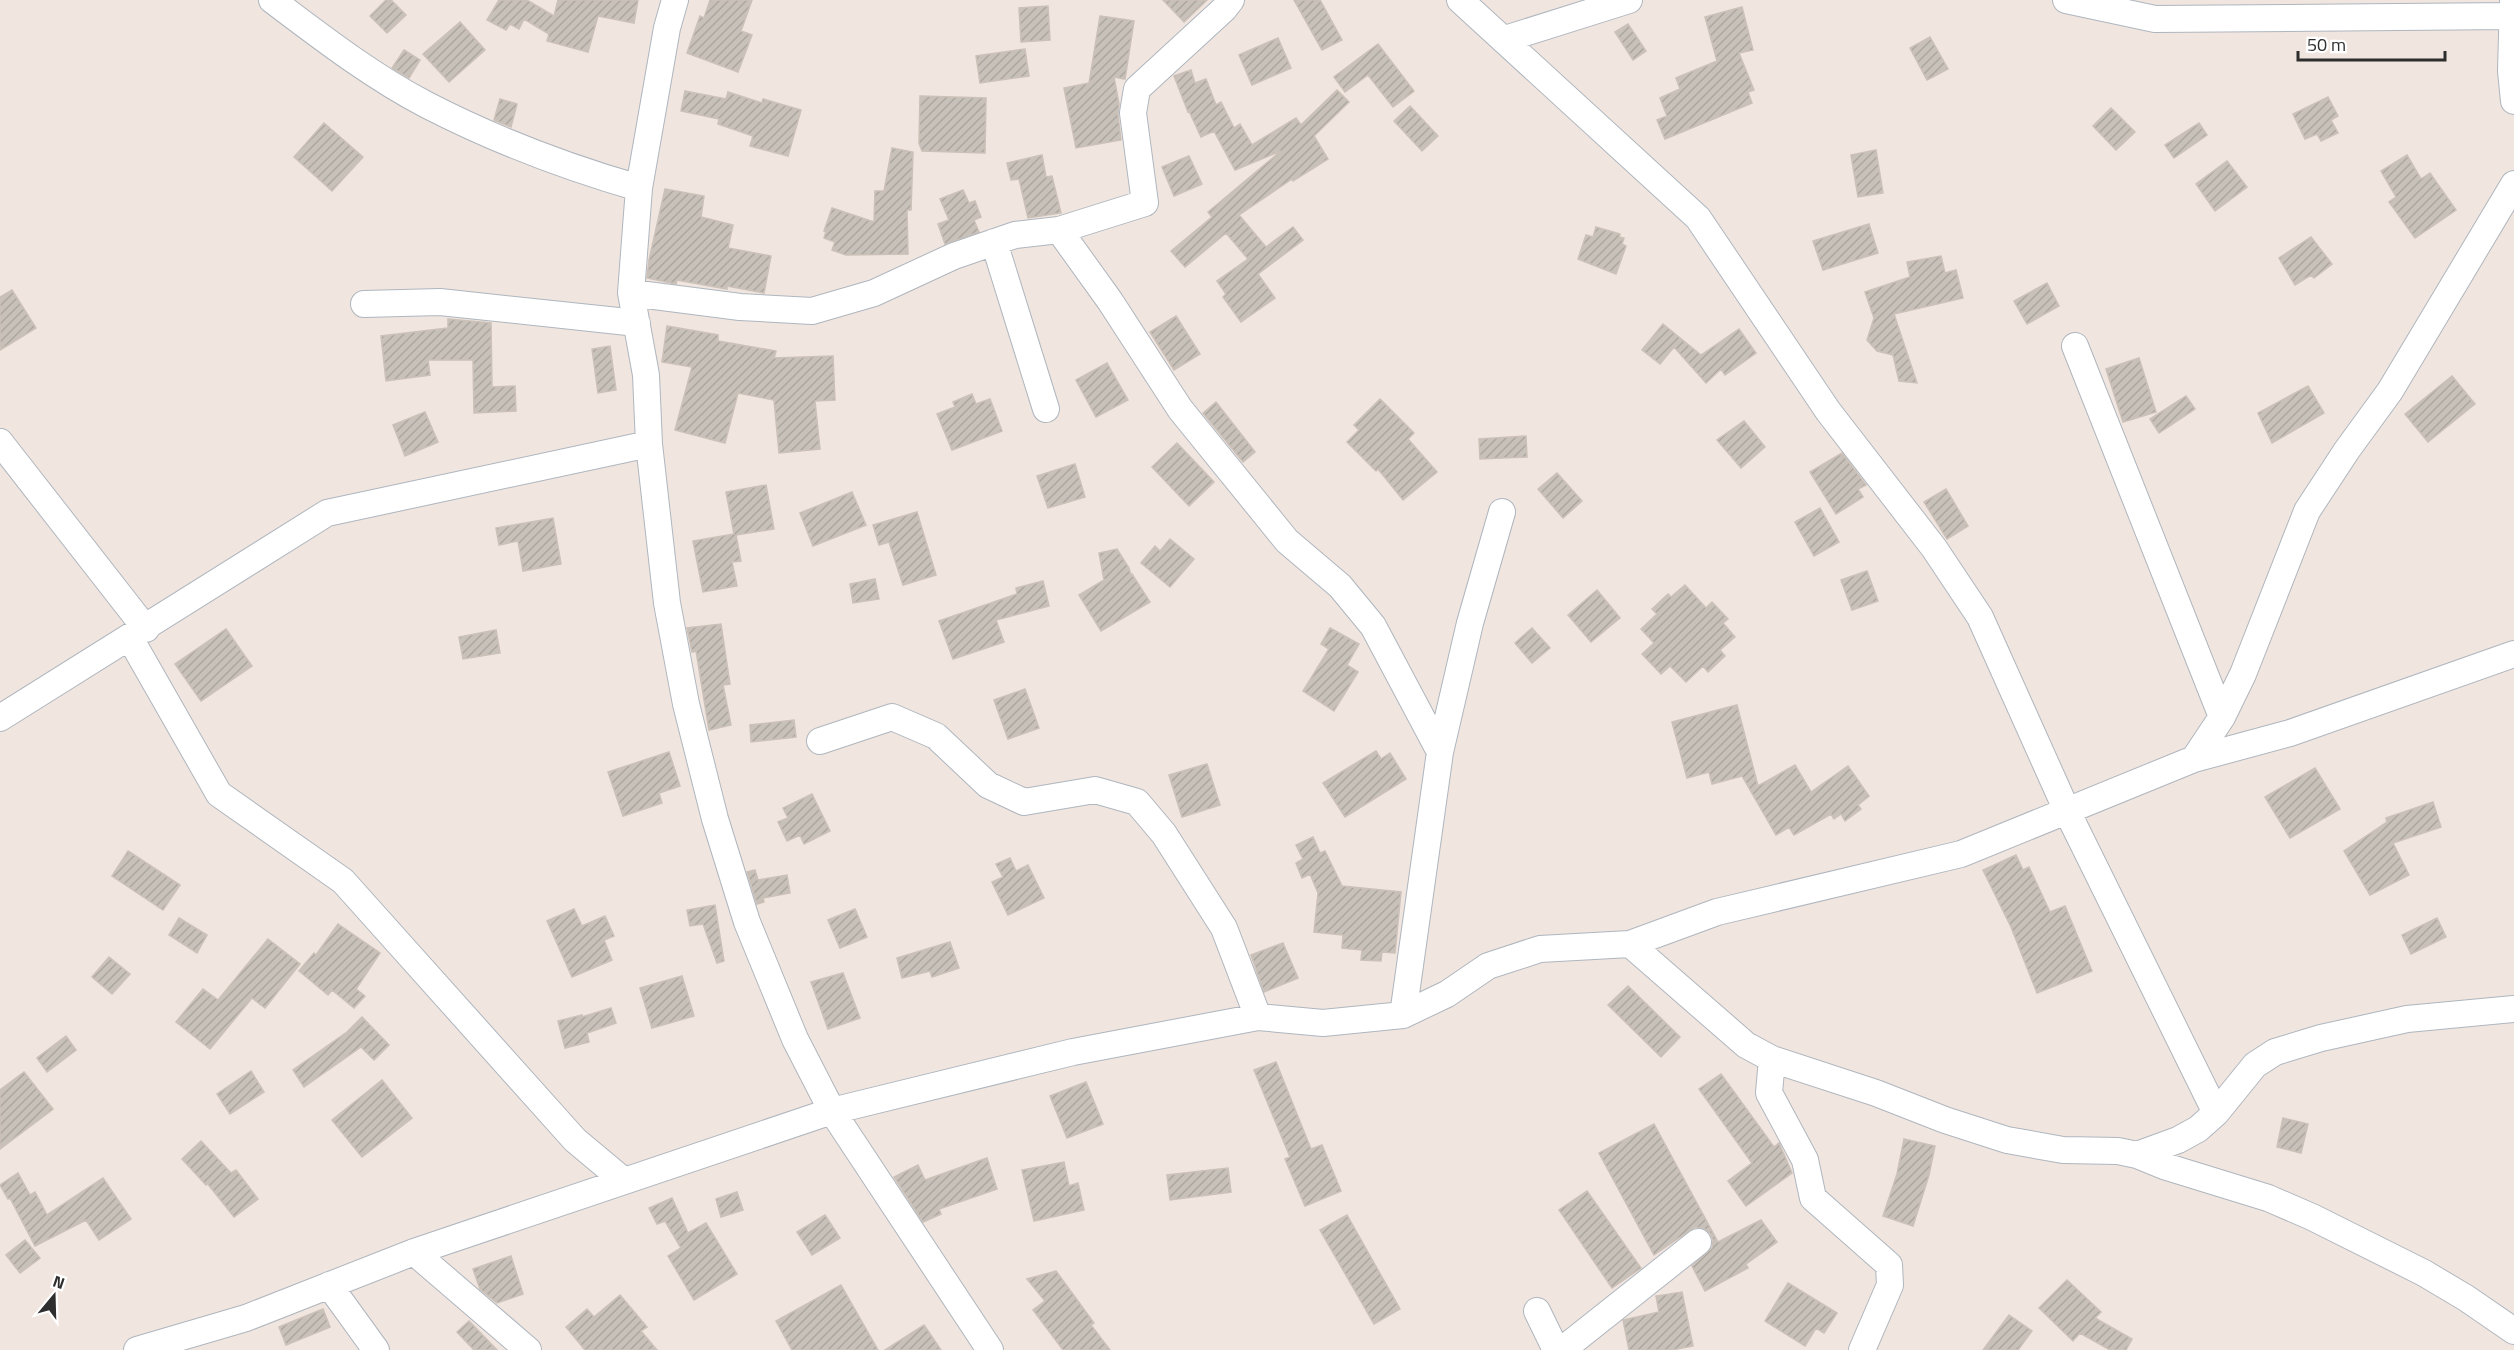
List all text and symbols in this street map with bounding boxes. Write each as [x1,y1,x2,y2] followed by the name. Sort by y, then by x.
[2298,24,2445,62] scale bar
[2307,31,2346,58] text: 50 m
[24,1266,84,1326] north arrow
[50,1269,68,1295] text: N

